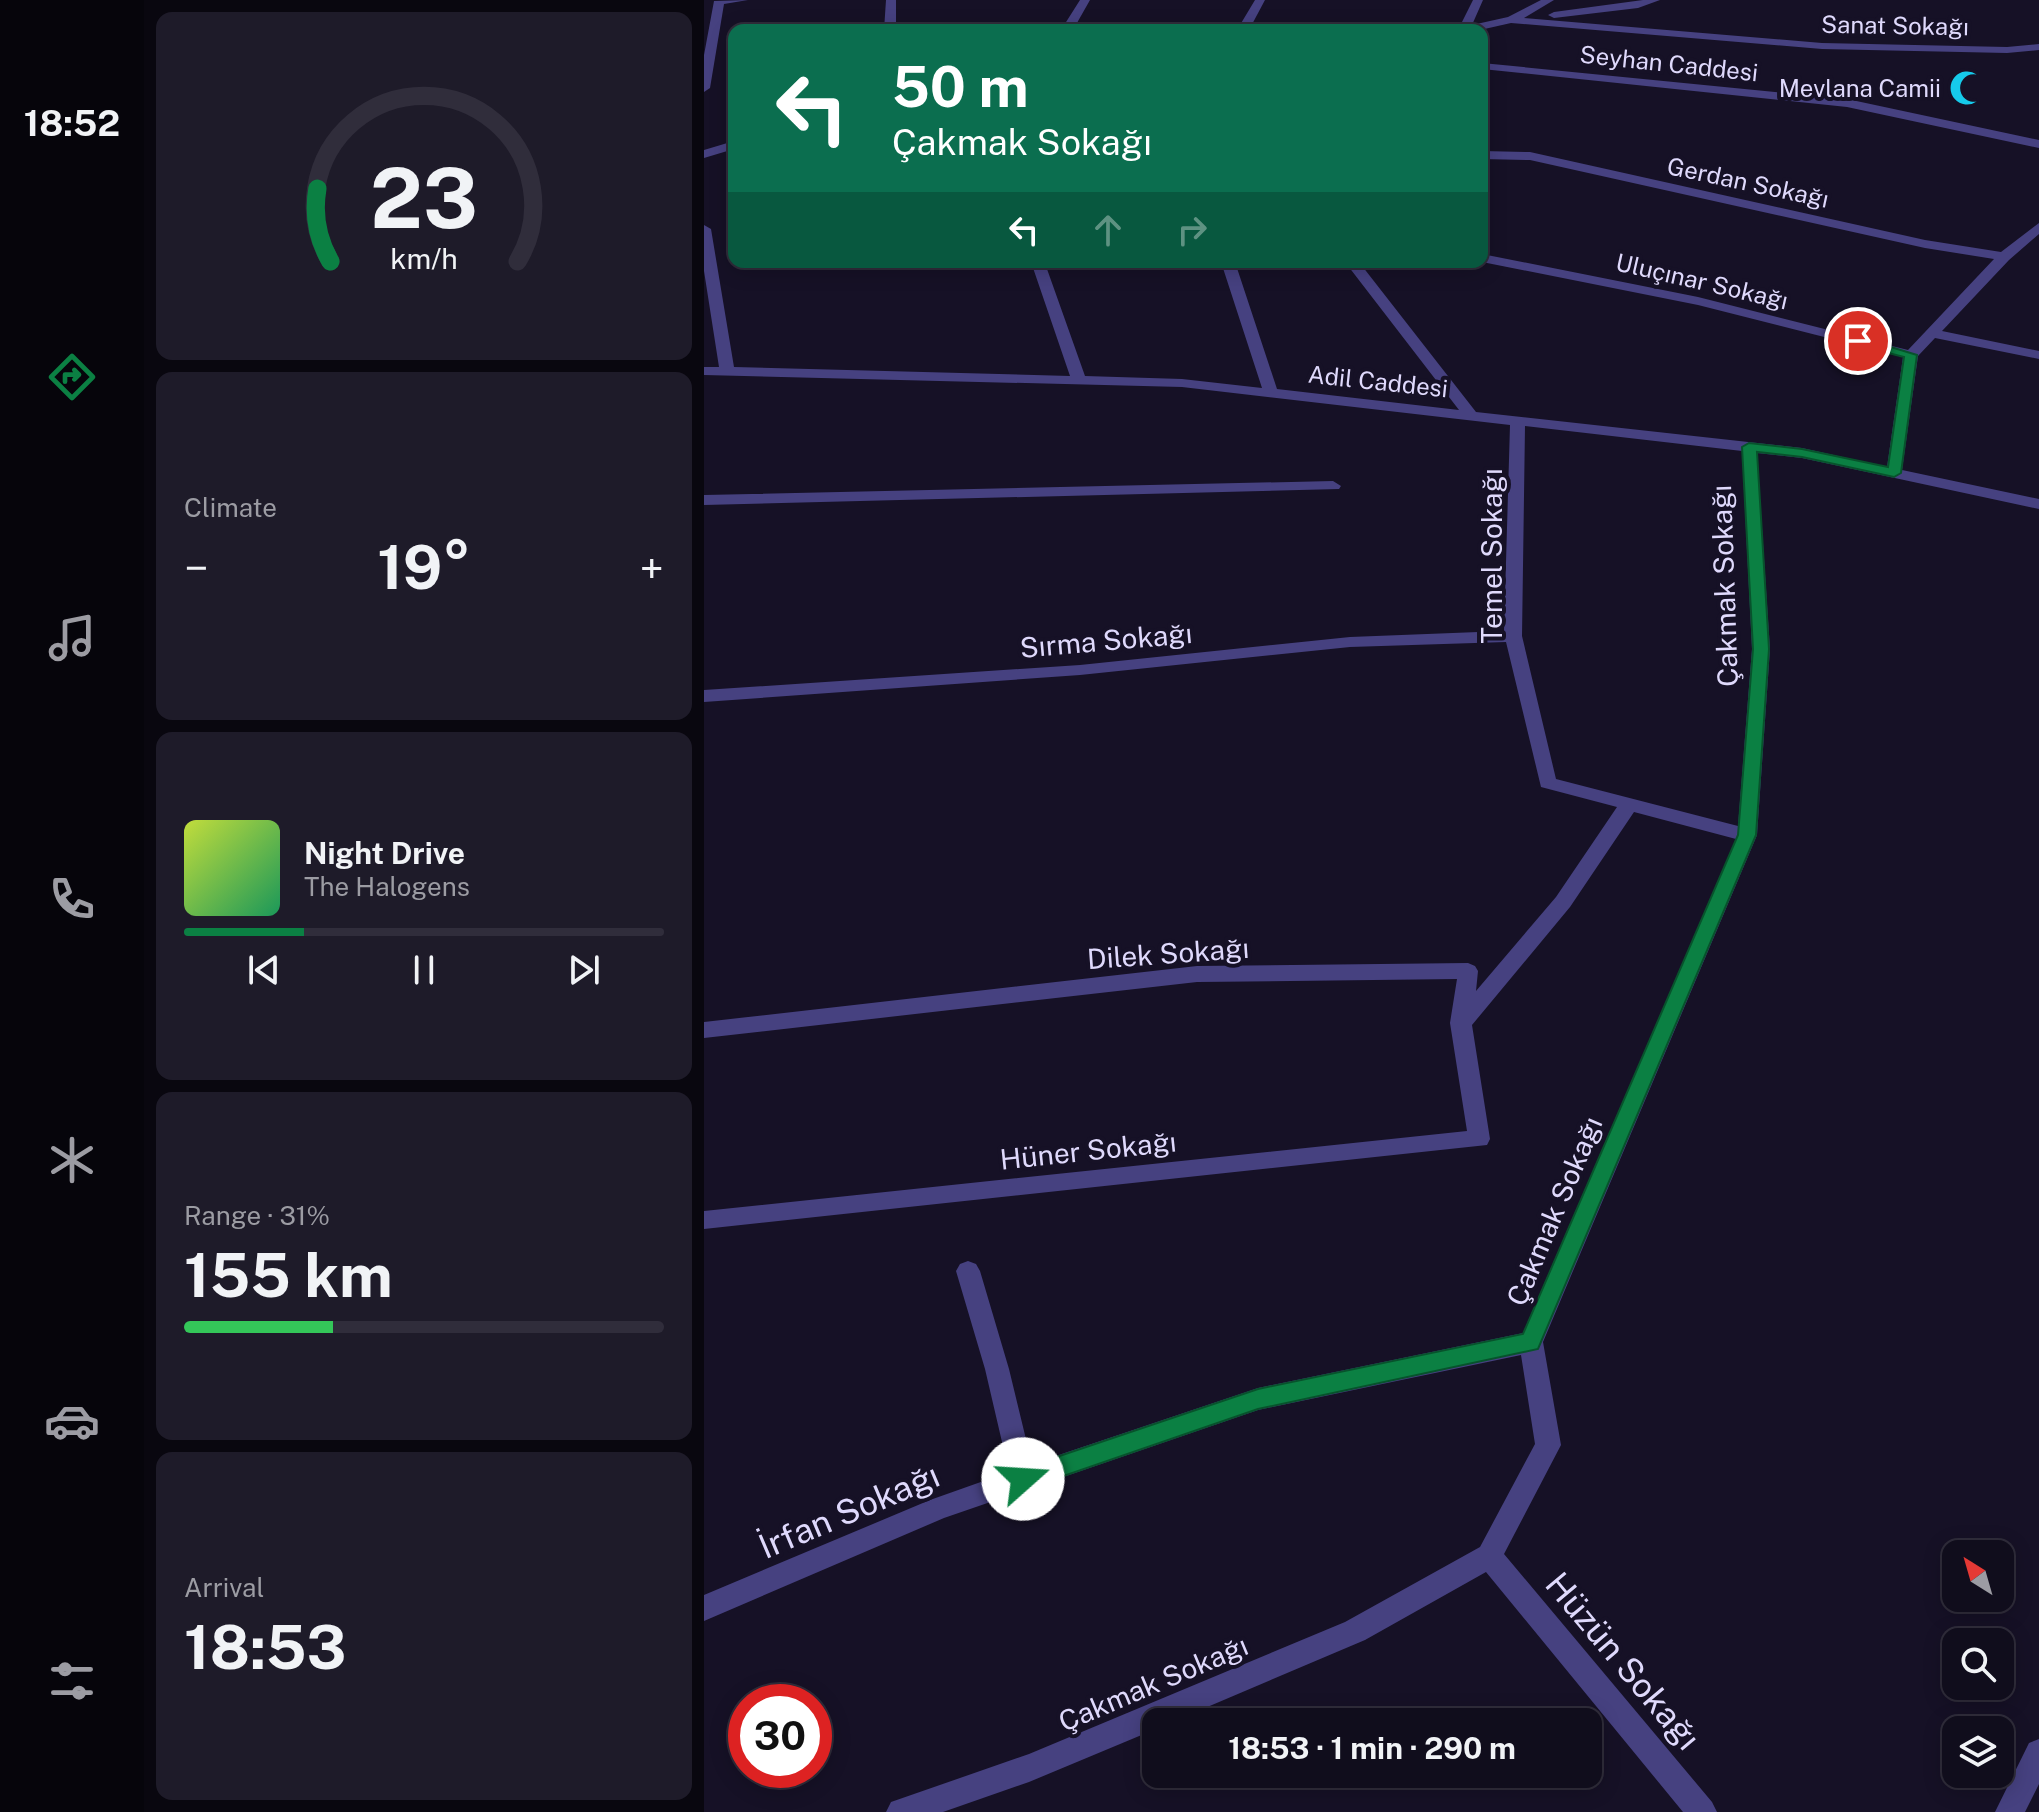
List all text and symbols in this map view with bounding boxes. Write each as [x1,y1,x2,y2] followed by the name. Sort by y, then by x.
[1821,10,1969,40] street label: Sanat Sokağı
[1579,40,1759,86] street label: Seyhan Caddesi
[892,54,1029,120] text: 50 m
[760,56,864,160] icon: left
[1948,69,1986,107] mosque icon: Mevlana Camii
[1779,74,1941,102] place label: Mevlana Camii
[24,102,120,144] text: 18:52
[892,121,1152,163] text: Çakmak Sokağı
[370,149,478,247] text: 23
[1665,151,1831,213] street label: Gerdan Sokağı
[1002,208,1046,252] icon: left
[1086,208,1130,252] icon: ahead
[1170,208,1214,252] icon: right
[390,242,458,275] text: km/h
[1613,248,1791,314] street label: Uluçınar Sokağı
[1824,307,1892,375] pin
[1836,319,1880,363] icon: arrive
[44,349,100,405] icon: directions
[1307,360,1449,402] street label: Adil Caddesi
[1475,468,1508,644] street label: Temel Sokağı
[1704,484,1744,688] street label: Çakmak Sokağı
[184,492,277,523] text: Climate
[377,532,471,603] text: 19°
[184,542,208,594] text: −
[640,542,664,594] text: +
[44,610,100,666] icon: music
[1019,616,1193,664] street label: Sırma Sokağı
[304,835,465,871] text: Night Drive
[44,871,100,927] icon: phone
[304,871,470,902] text: The Halogens
[1086,931,1250,975] street label: Dilek Sokağı
[242,948,286,992] icon: previous
[402,948,446,992] icon: pause
[562,948,606,992] icon: next
[1499,1112,1609,1310] street label: Çakmak Sokağı
[998,1124,1178,1176] street label: Hüner Sokağı
[44,1132,100,1188] icon: climate
[184,1200,330,1231] text: Range · 31%
[184,1240,393,1311] text: 155 km
[44,1393,100,1449] icon: car
[981,1437,1065,1521] position arrow
[753,1455,945,1567] street label: İrfan Sokağı
[1942,1540,2014,1612] north arrow
[1942,1540,2014,1788] map controls
[1537,1564,1709,1758] street label: Hüzün Sokağı
[184,1572,264,1603] text: Arrival
[184,1612,347,1683] text: 18:53
[1054,1628,1252,1738] street label: Çakmak Sokağı
[1942,1628,2014,1700] button: search
[44,1653,100,1709] icon: filters
[728,1684,832,1788] speed limit sign: 30
[1942,1716,2014,1788] button: layers
[1228,1730,1516,1766] text: 18:53 · 1 min · 290 m

